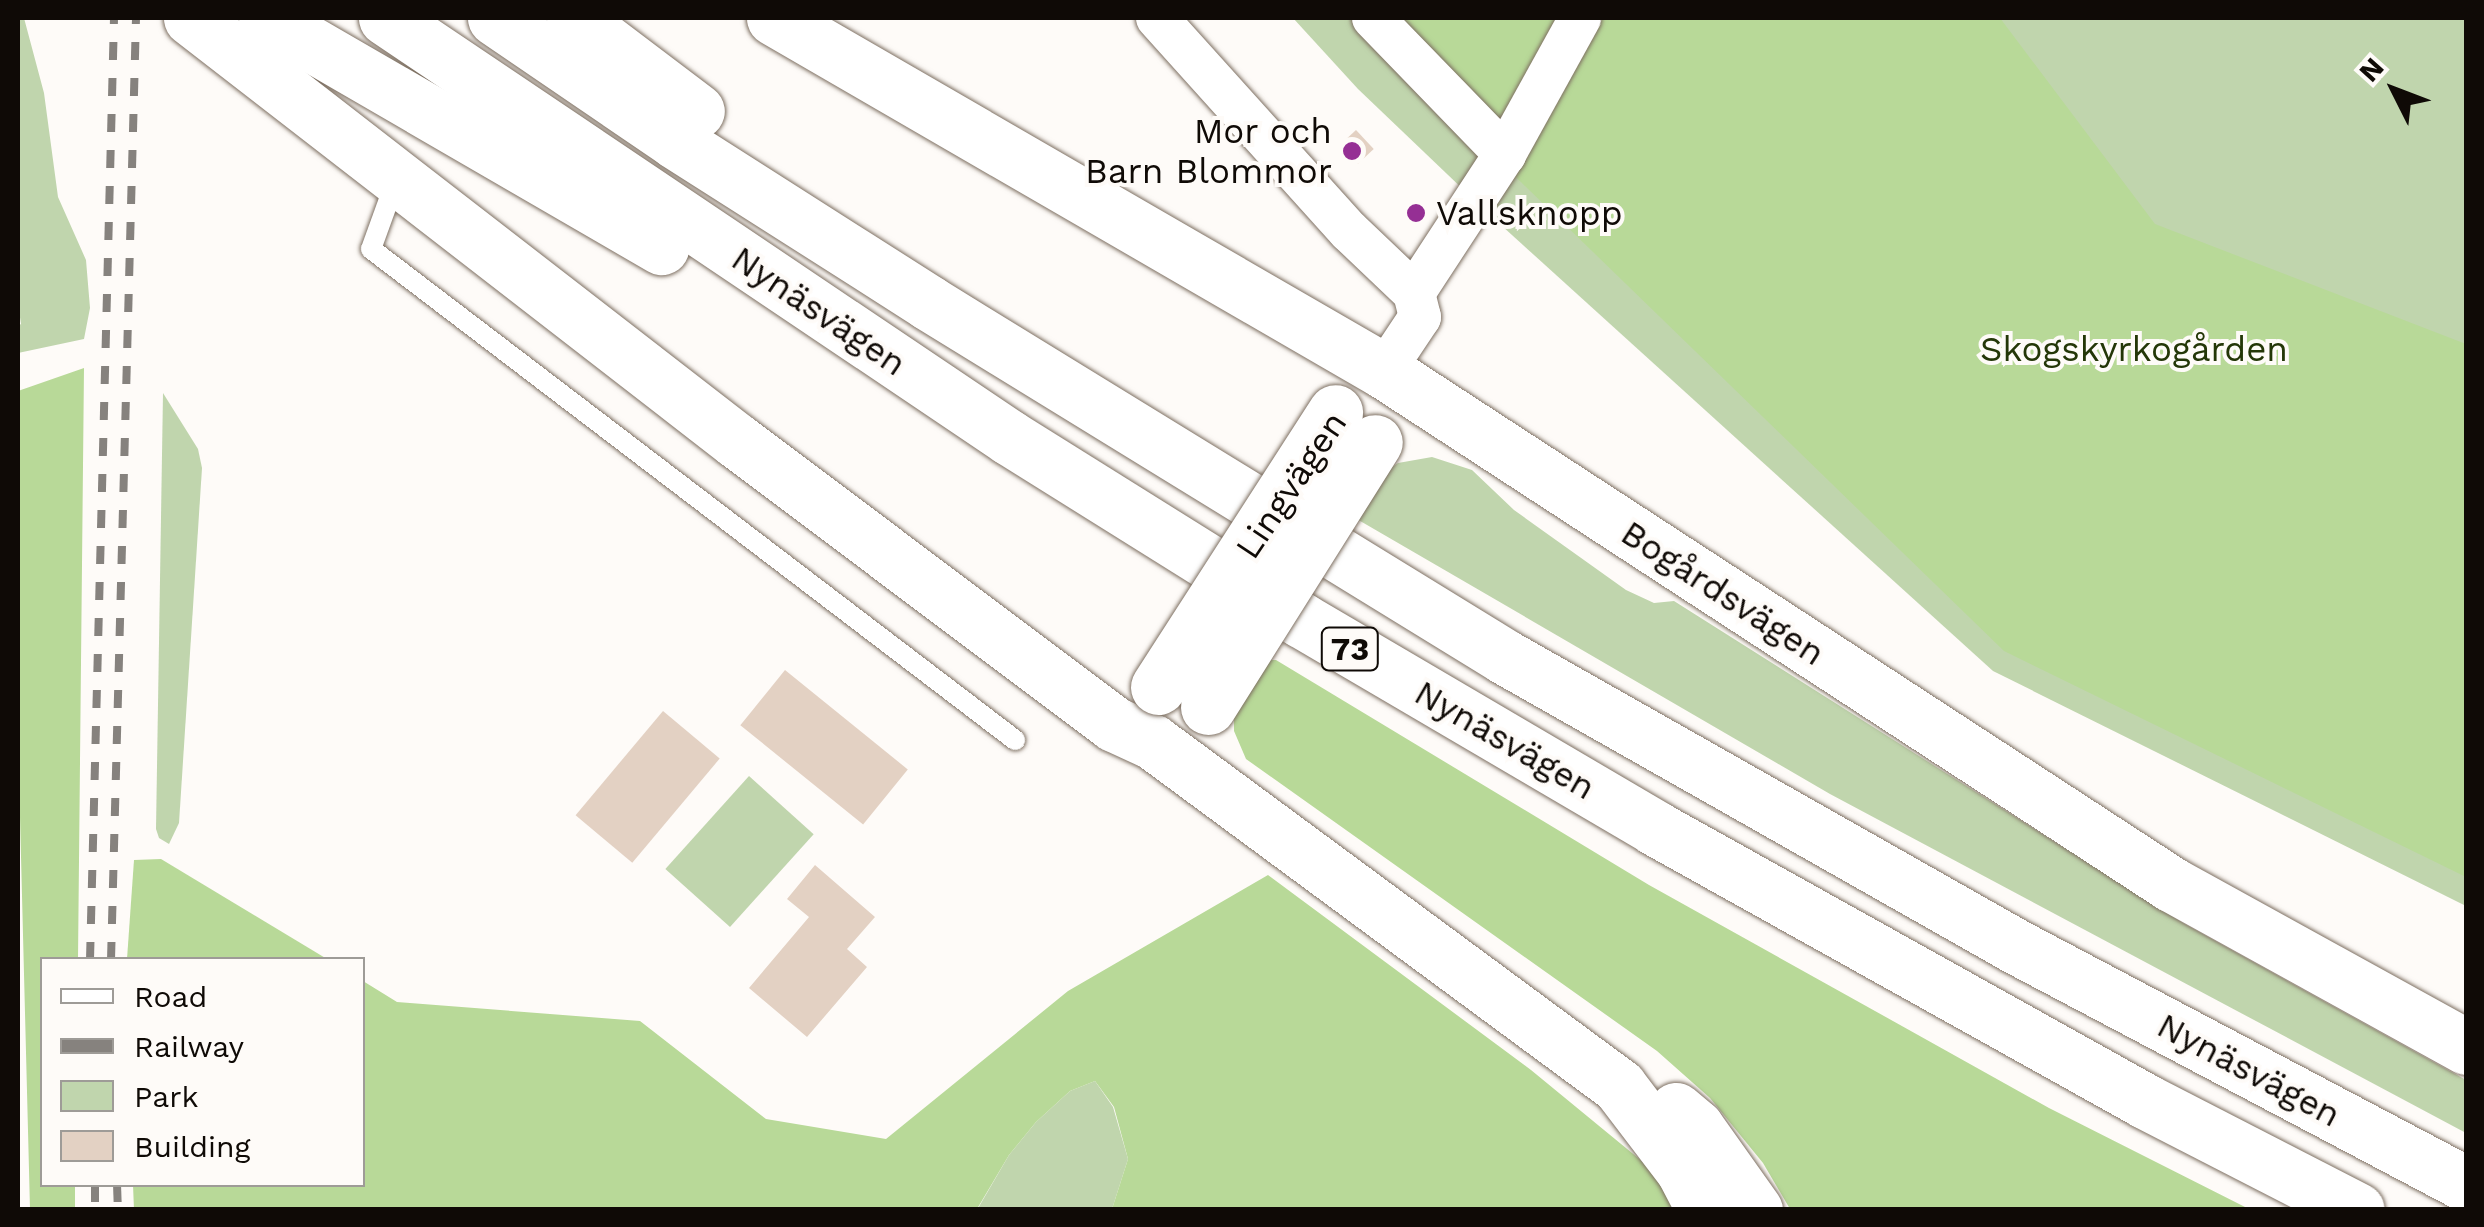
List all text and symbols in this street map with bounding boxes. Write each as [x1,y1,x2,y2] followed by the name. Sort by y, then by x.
[2344,40,2444,140] north arrow
[2352,51,2391,88] text: N
[1085,110,1332,192] place label: Mor och Barn Blommor
[1341,140,1363,162] marker: Mor och Barn Blommor
[1436,192,1623,234] place label: Vallsknopp
[1405,202,1427,224] marker: Vallsknopp
[724,237,914,385] street label: Nynäsvägen
[1980,328,2288,370] park label: Skogskyrkogården
[1226,403,1356,567] street label: Lingvägen
[1613,512,1833,674] street label: Bogårdsvägen
[1320,622,1380,676] road number: 73
[1407,672,1603,808] street label: Nynäsvägen
[40,957,365,1187] legend
[134,979,207,1014] text: Road
[2150,1004,2348,1136] street label: Nynäsvägen
[134,1029,244,1064] text: Railway
[134,1079,199,1114] text: Park
[134,1129,251,1164] text: Building

